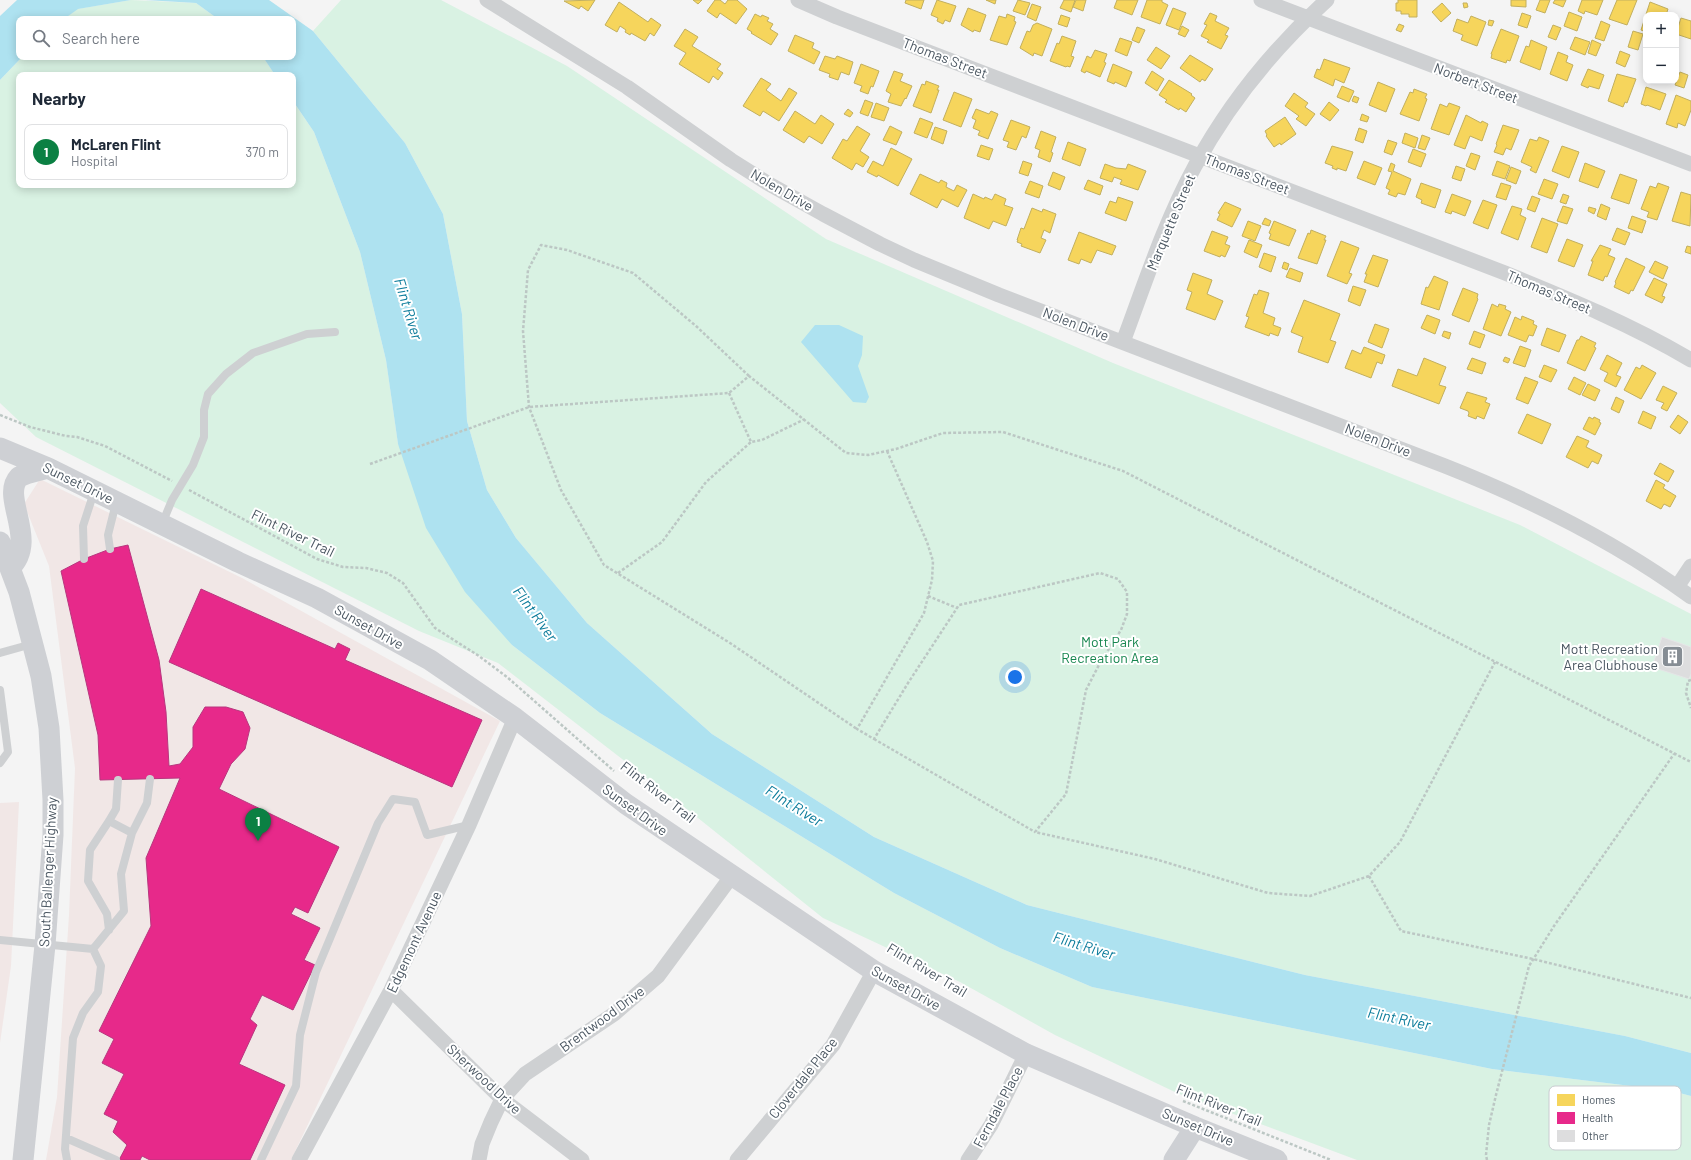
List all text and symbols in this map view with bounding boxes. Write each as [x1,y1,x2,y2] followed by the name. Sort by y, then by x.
[1643,12,1679,84] map controls
[1643,12,1679,48] button: +
[16,16,296,60] search box
[30,27,52,49] icon: search
[62,29,140,47] text: Search here
[900,34,990,82] street label: Thomas Street
[1643,48,1679,84] button: −
[1432,59,1521,106] street label: Norbert Street
[32,88,86,108] text: Nearby
[71,135,161,153] text: McLaren Flint
[44,144,48,160] text: 1
[245,144,279,160] text: 370 m
[1202,150,1292,198] street label: Thomas Street
[71,153,118,169] text: Hospital
[748,165,817,214] street label: Nolen Drive
[1143,171,1199,273] street label: Marquette Street
[1505,266,1594,317] street label: Thomas Street
[391,276,427,342] water label: Flint River
[1041,303,1112,344] street label: Nolen Drive
[1343,419,1414,460] street label: Nolen Drive
[40,458,116,507] street label: Sunset Drive
[249,505,338,560] street label: Flint River Trail
[510,582,562,645] water label: Flint River
[332,601,407,653] street label: Sunset Drive
[1061,633,1159,666] park label: Mott Park Recreation Area
[1561,640,1658,673] place label: Mott Recreation Area Clubhouse
[1660,644,1686,670] building icon: Mott Recreation Area Clubhouse
[1005,667,1025,687] your location
[617,757,699,826] street label: Flint River Trail
[599,780,671,839] street label: Sunset Drive
[763,781,827,830] water label: Flint River
[35,796,60,947] street label: South Ballenger Highway
[245,808,271,841] pin: 1
[383,888,445,995] street label: Edgemont Avenue
[1051,927,1118,963] water label: Flint River
[884,939,970,1000] street label: Flint River Trail
[869,962,944,1014] street label: Sunset Drive
[556,982,647,1055] street label: Brentwood Drive
[1366,1003,1433,1034] water label: Flint River
[765,1034,841,1122] street label: Cloverdale Place
[444,1040,525,1117] street label: Sherwood Drive
[969,1063,1026,1150] street label: Ferndale Place
[1174,1080,1264,1129] street label: Flint River Trail
[1549,1086,1681,1150] legend
[1582,1093,1615,1106] text: Homes
[1160,1104,1237,1149] street label: Sunset Drive
[1582,1111,1613,1124] text: Health
[1582,1129,1609,1142] text: Other

